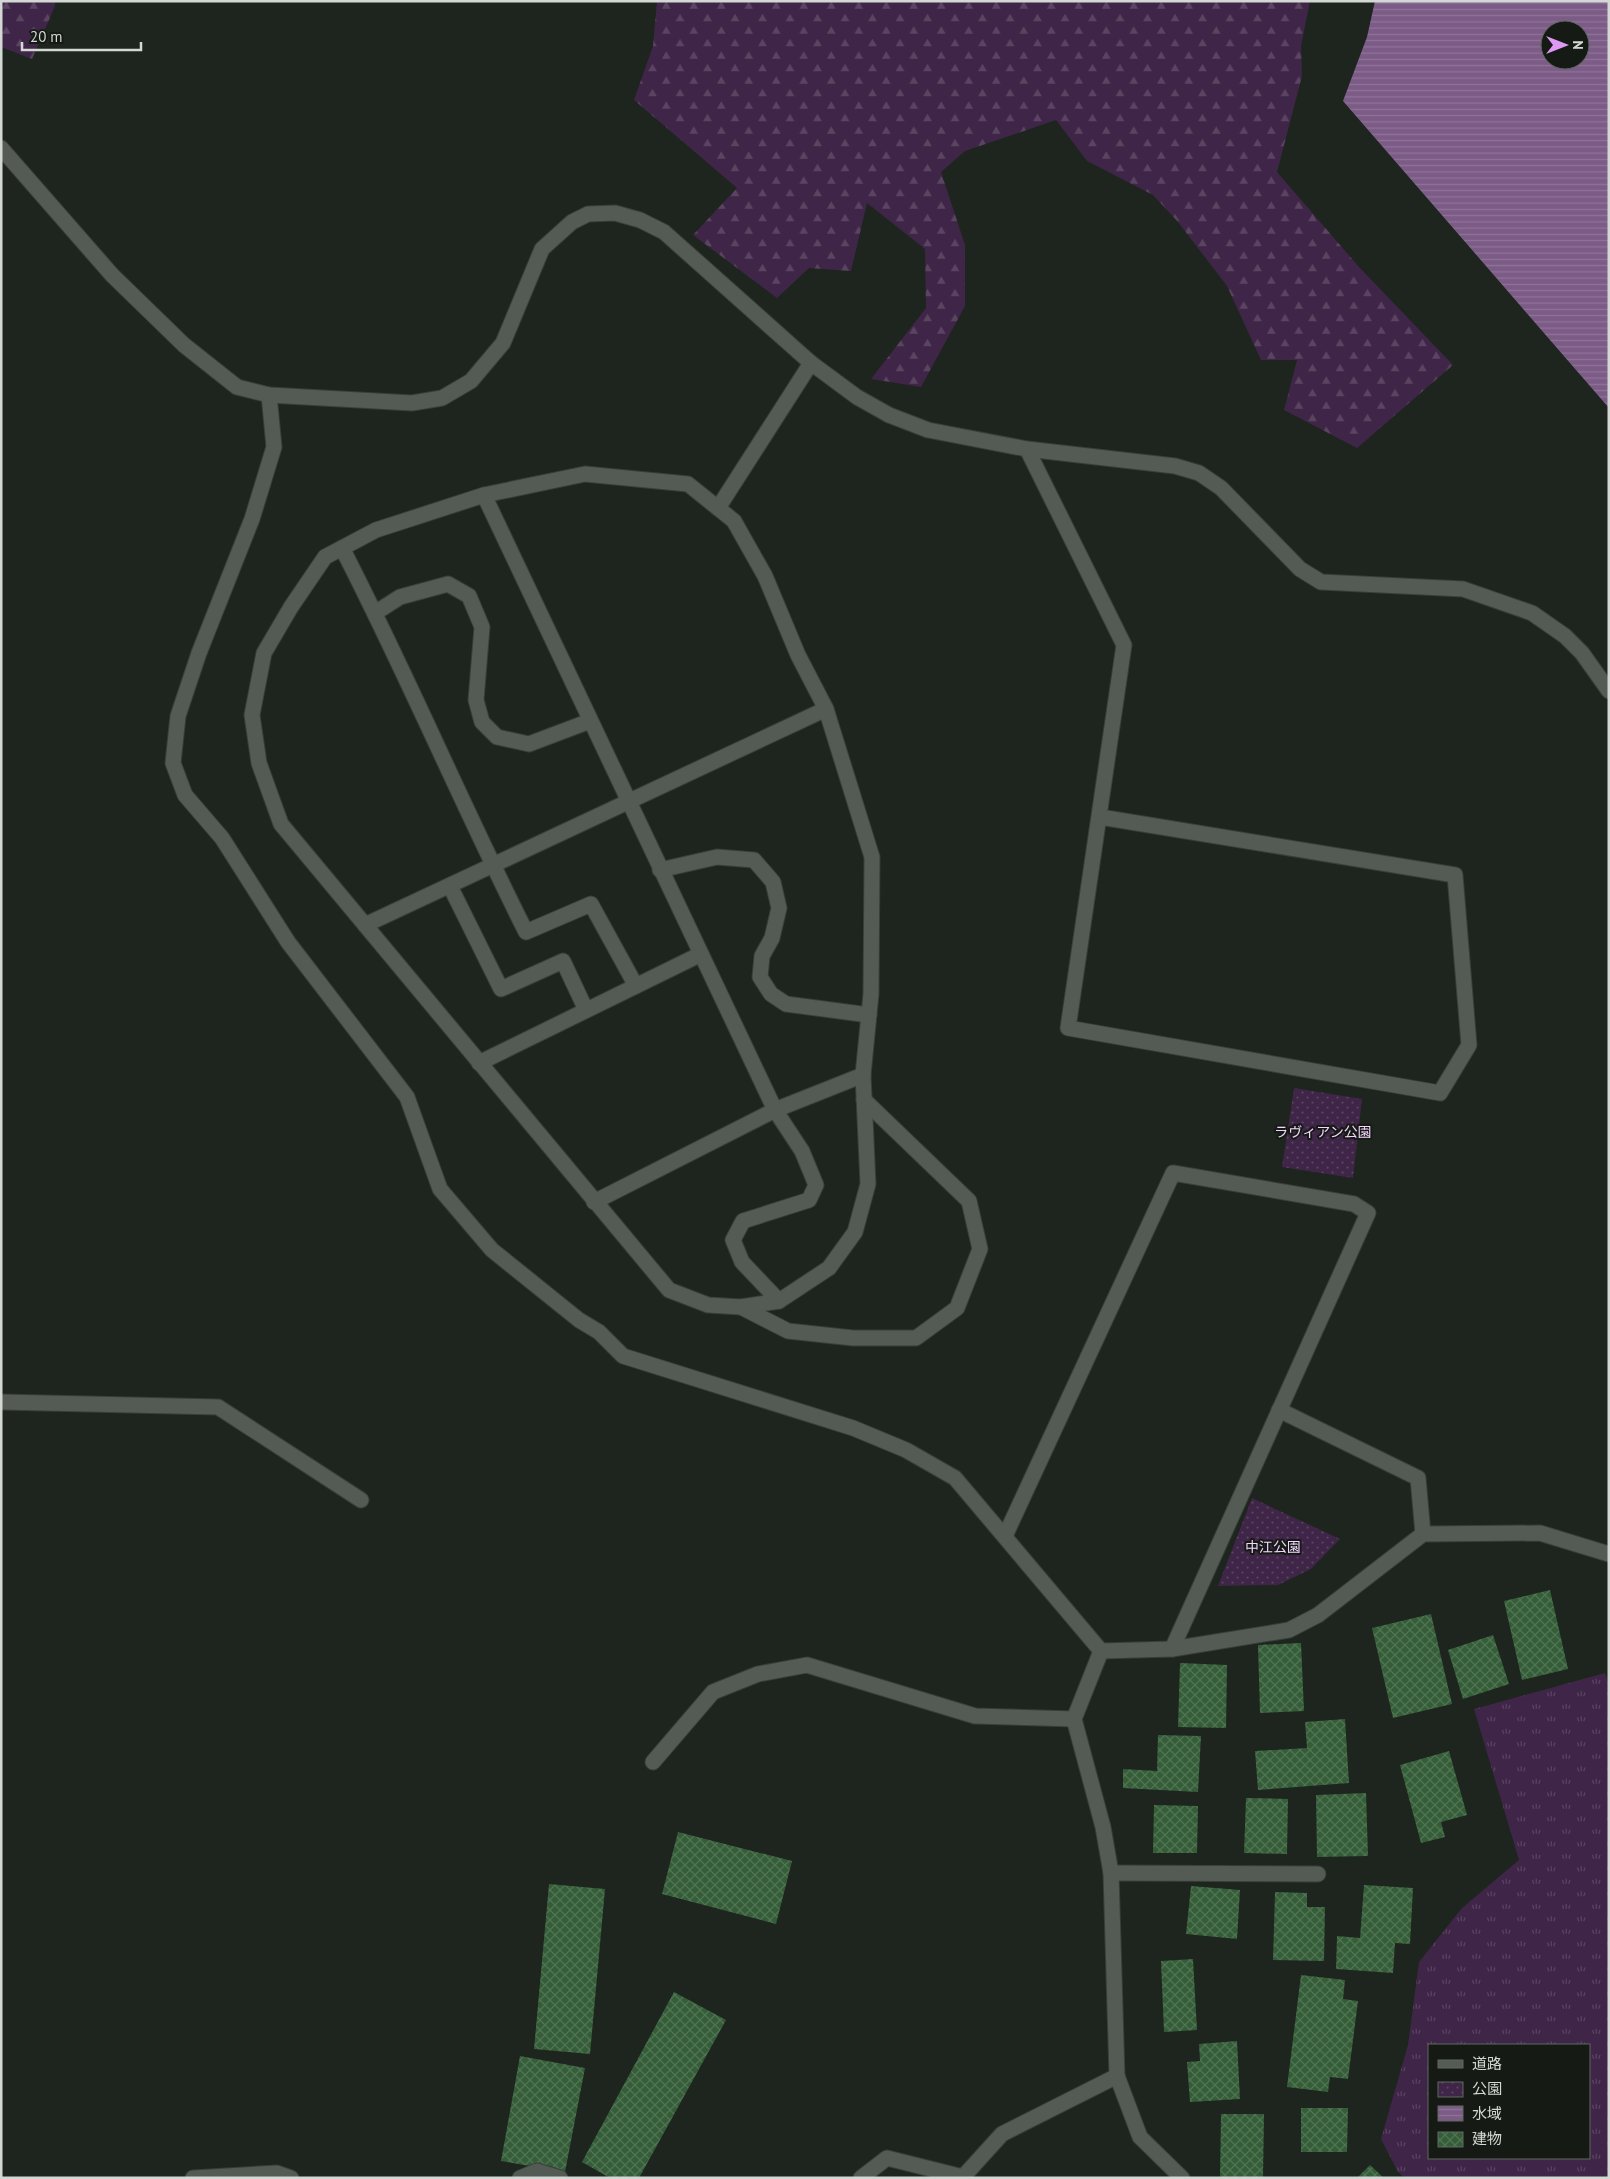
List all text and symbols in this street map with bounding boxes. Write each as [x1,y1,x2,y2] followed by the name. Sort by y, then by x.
[22,20,141,52] scale bar
[1540,20,1590,70] north arrow
[30,27,63,46] text: 20 m
[1569,40,1587,50] text: N
[1274,1123,1372,1141] park label: ラヴィアン公園
[1245,1538,1301,1556] park label: 中江公園
[1428,2044,1590,2159] legend
[1472,2054,1502,2073] text: 道路
[1472,2079,1502,2098] text: 公園
[1472,2104,1502,2123] text: 水域
[1472,2129,1502,2148] text: 建物

